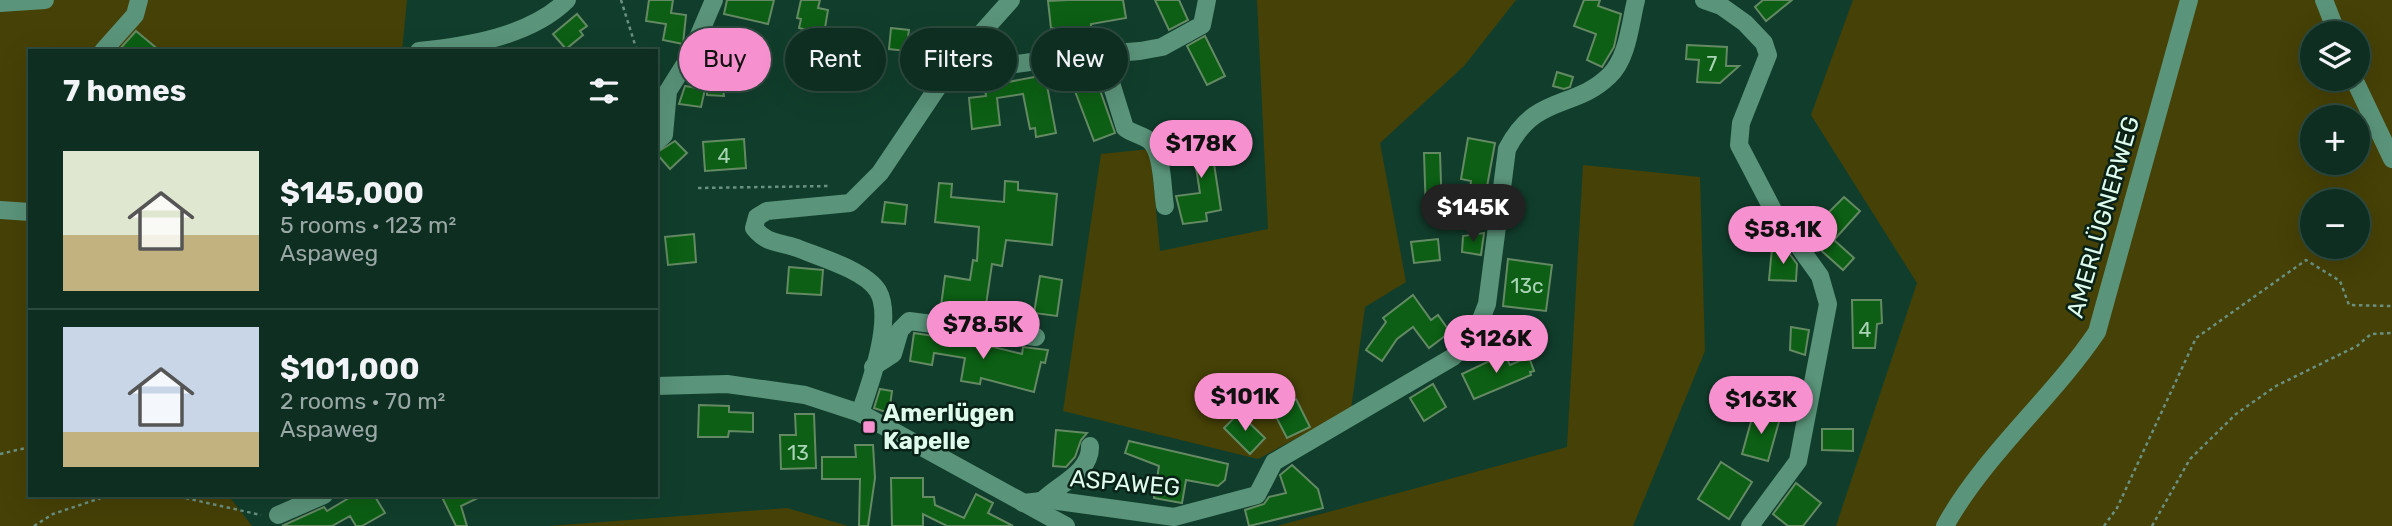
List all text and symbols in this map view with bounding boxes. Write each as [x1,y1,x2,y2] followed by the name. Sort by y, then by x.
[2300,21,2370,259] map controls
[2300,21,2370,91] button: layers
[679,28,771,91] chip: Buy
[785,28,886,91] chip: Rent
[900,28,1017,91] chip: Filters
[1031,28,1128,91] chip: New
[1707,51,1718,76] house number: 7
[585,72,623,110] icon: filters
[63,73,186,109] text: 7 homes
[2300,105,2370,175] button: +
[2061,113,2145,321] street label: AMERLÜGNERWEG
[1152,120,1250,180] pin: $178K
[1166,129,1236,157] text: $178K
[717,143,731,168] house number: 4
[280,175,424,211] text: $145,000
[119,179,203,263] icon: home
[1424,184,1522,244] pin: $145K
[2300,189,2370,259] button: −
[1437,193,1509,221] text: $145K
[1726,206,1840,266] pin: $58.1K
[280,211,456,239] text: 5 rooms · 123 m²
[1744,215,1822,243] text: $58.1K
[280,239,378,267] text: Aspaweg
[1510,273,1544,298] house number: 13c
[926,302,1040,361] pin: $78.5K
[943,310,1023,338] text: $78.5K
[1447,316,1545,375] pin: $126K
[1858,317,1872,342] house number: 4
[1460,324,1532,352] text: $126K
[280,351,420,387] text: $101,000
[119,355,203,439] icon: home
[1196,374,1294,433] pin: $101K
[1712,376,1810,436] pin: $163K
[1210,382,1280,410] text: $101K
[1725,385,1797,413] text: $163K
[280,387,445,415] text: 2 rooms · 70 m²
[883,399,1014,455] place label: Amerlügen Kapelle
[280,415,378,443] text: Aspaweg
[861,419,877,435] marker: Amerlügen Kapelle
[787,440,809,465] house number: 13
[1069,464,1181,502] street label: ASPAWEG

